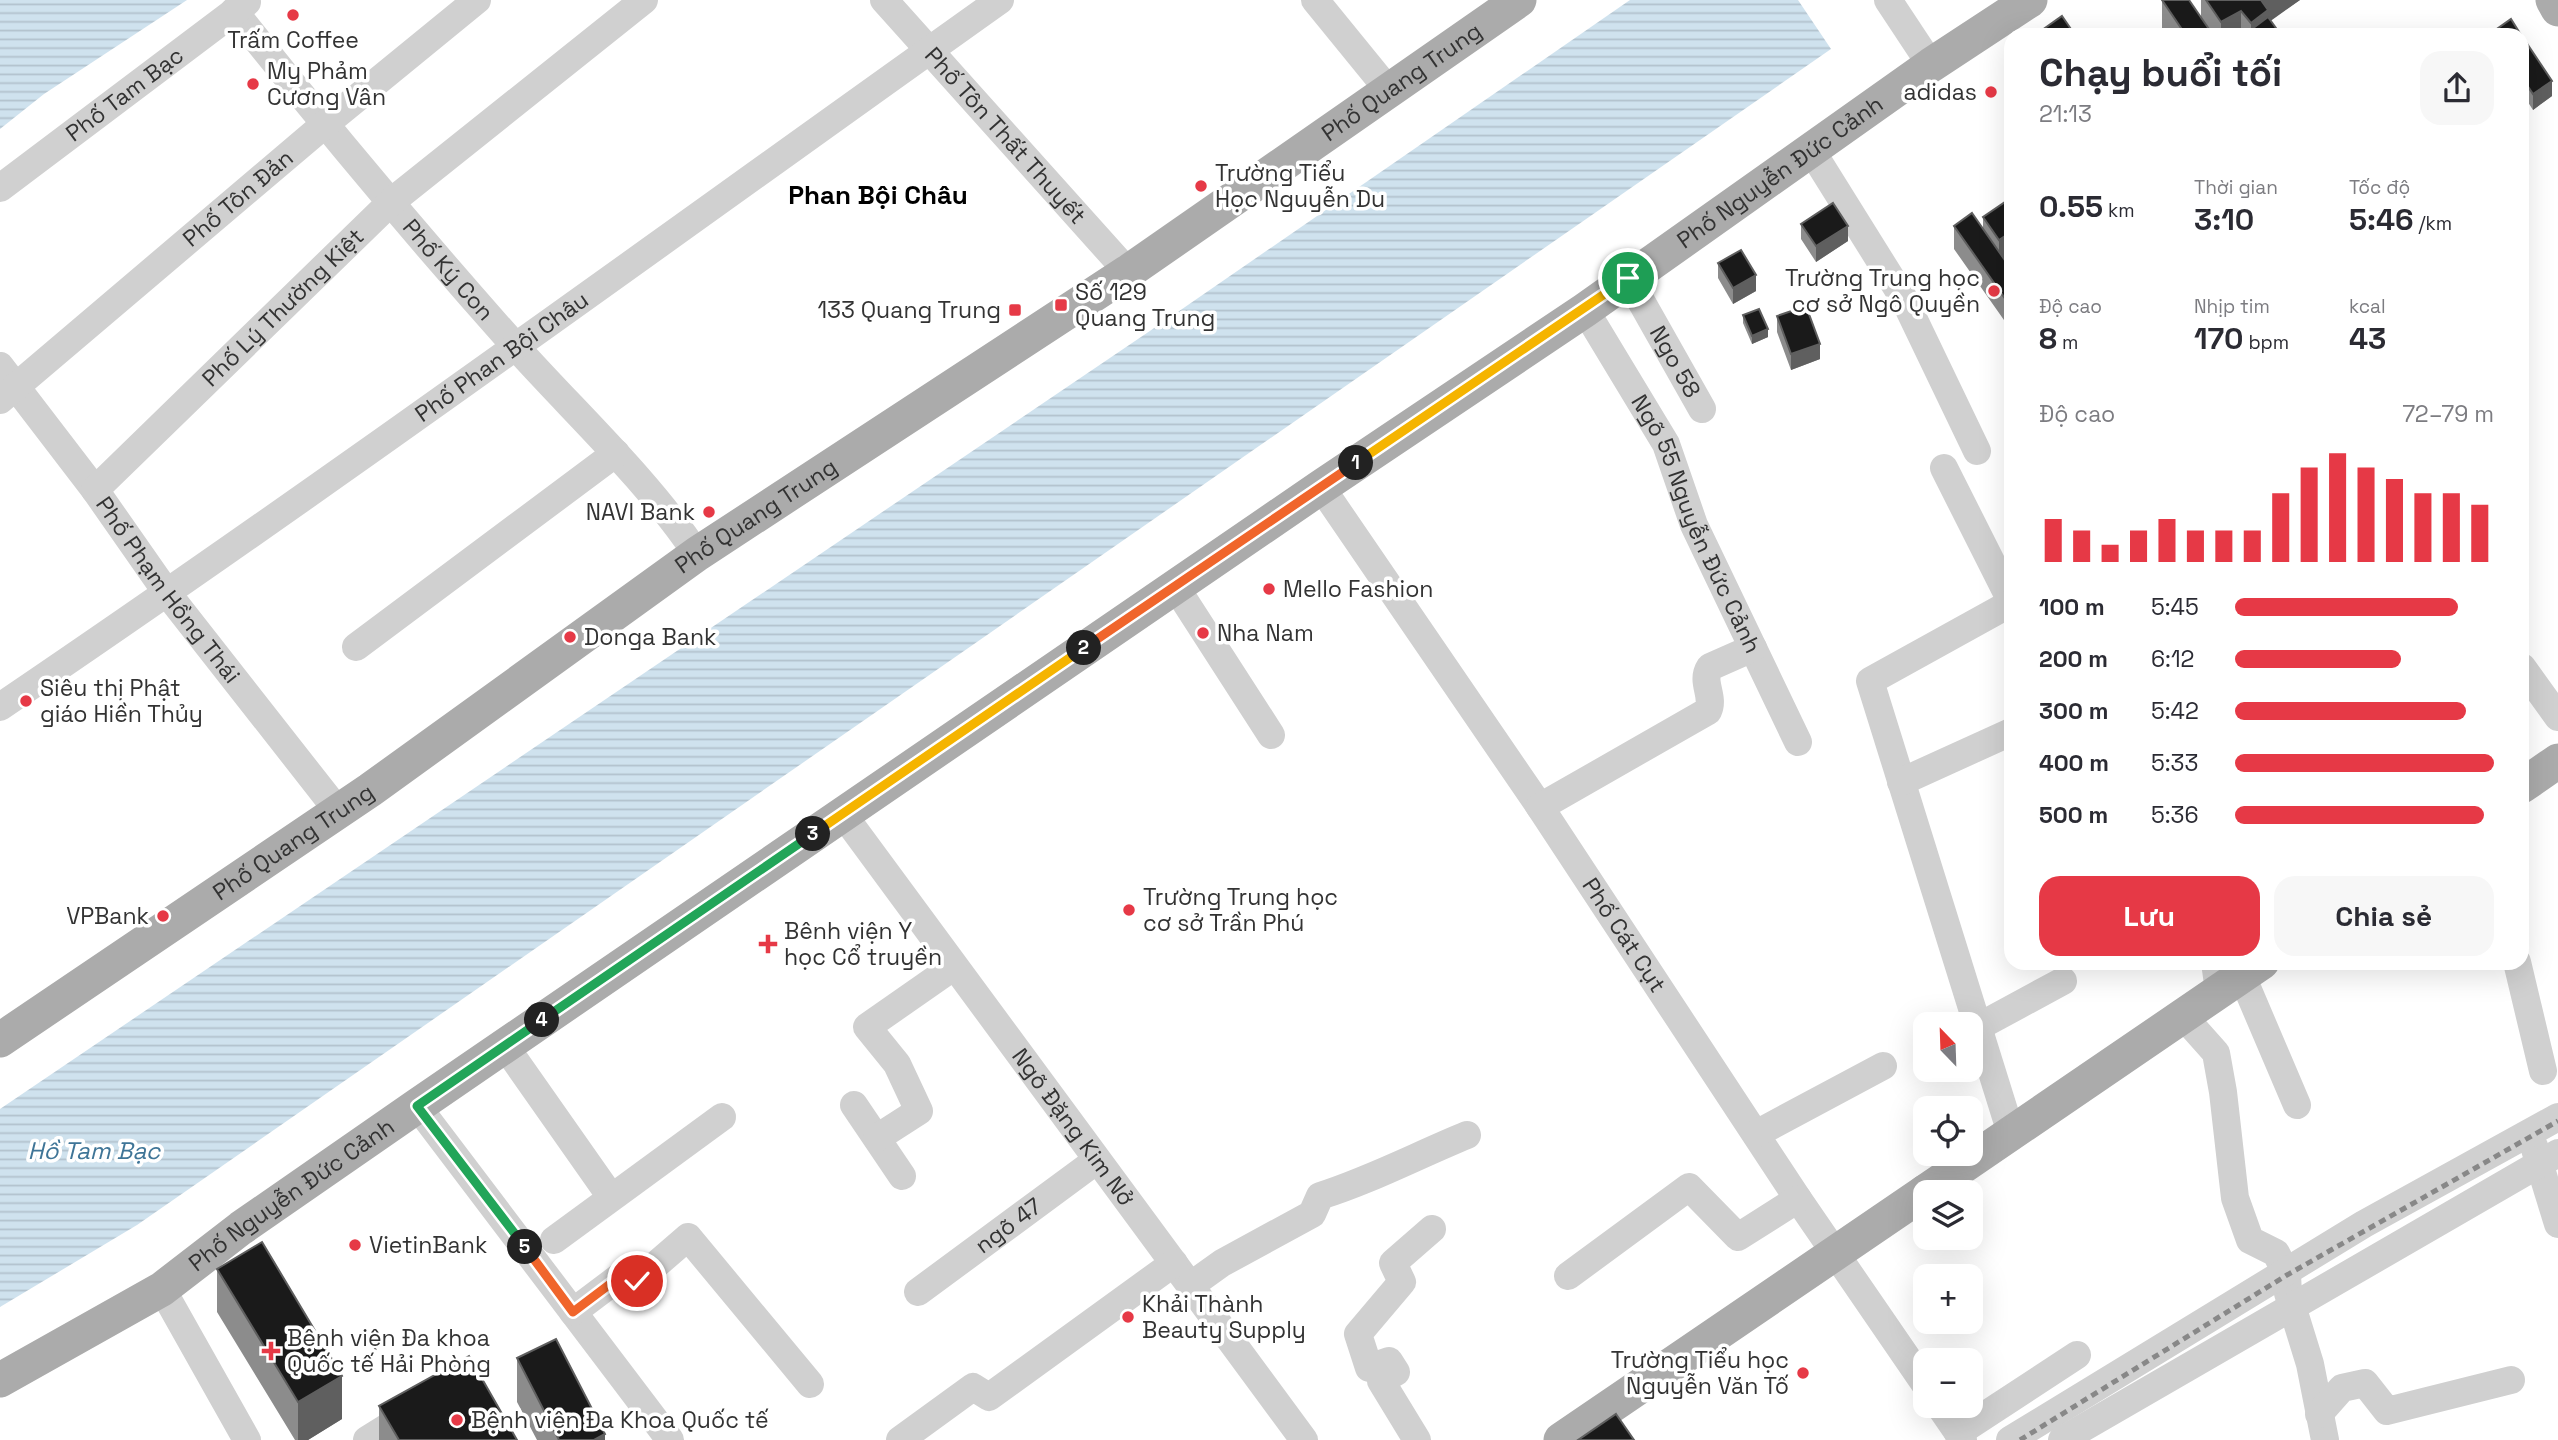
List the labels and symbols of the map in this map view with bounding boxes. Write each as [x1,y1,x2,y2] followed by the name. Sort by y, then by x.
[285,7,301,23] marker: Trấm Coffee
[1316,16,1487,148] street label: Phố Quang Trung
[227,25,359,55] place label: Trấm Coffee
[60,40,189,148] street label: Phố Tam Bạc
[918,41,1093,230] street label: Phố Tôn Thất Thuyết
[267,56,386,112] place label: My Phảm Cương Vân
[245,76,261,92] marker: My Phảm Cương Vân
[1904,77,1977,107] place label: adidas
[1983,84,1999,100] marker: adidas
[1671,89,1889,255] street label: Phố Nguyễn Đức Cảnh
[176,143,299,253] street label: Phố Tôn Đản
[1215,158,1385,214] place label: Trường Tiểu Học Nguyễn Du
[788,178,968,212] district label: Phan Bội Châu
[1193,178,1209,194] marker: Trường Tiểu Học Nguyễn Du
[396,213,501,327] street label: Phố Ký Con
[195,222,370,393] street label: Phố Lý Thường Kiệt
[1598,248,1658,308] pin
[1785,263,1980,319] place label: Trường Trung học cơ sở Ngô Quyền
[1075,277,1215,333] place label: Số 129 Quang Trung
[1986,283,2002,299] marker: Trường Trung học cơ sở Ngô Quyền
[409,284,594,429] street label: Phố Phan Bội Châu
[817,295,1001,325] place label: 133 Quang Trung
[1053,297,1069,313] marker: Số 129 Quang Trung
[1007,302,1023,318] marker: 133 Quang Trung
[1643,320,1708,403] street label: Ngo 58
[1625,389,1768,658] street label: Ngõ 55 Nguyễn Đức Cảnh
[1338,446,1374,480] pin: 1
[669,451,843,580] street label: Phố Quang Trung
[89,491,247,689] street label: Phố Phạm Hồng Thái
[586,497,695,527] place label: NAVI Bank
[701,504,717,520] marker: NAVI Bank
[1283,574,1433,604] place label: Mello Fashion
[1261,581,1277,597] marker: Mello Fashion
[1217,618,1314,648] place label: Nha Nam
[584,622,716,652] place label: Donga Bank
[1195,625,1211,641] marker: Nha Nam
[562,629,578,645] marker: Donga Bank
[1066,630,1102,666] pin: 2
[40,673,203,729] place label: Siêu thị Phật giáo Hiền Thủy
[18,693,34,709] marker: Siêu thị Phật giáo Hiền Thủy
[207,777,380,907] street label: Phố Quang Trung
[796,816,830,852] pin: 3
[1576,872,1673,998] street label: Phố Cát Cụt
[1143,882,1338,938] place label: Trường Trung học cơ sở Trần Phú
[66,901,149,931] place label: VPBank
[1121,902,1137,918] marker: Trường Trung học cơ sở Trần Phú
[155,908,171,924] marker: VPBank
[784,916,942,972] place label: Bênh viện Y học Cổ truyền
[758,934,778,954] marker: Bênh viện Y học Cổ truyền
[524,1002,560,1038] pin: 4
[1913,1012,1983,1082] north arrow
[1005,1042,1141,1212] street label: Ngõ Đặng Kim Nở
[182,1111,400,1278] street label: Phố Nguyễn Đức Cảnh
[28,1135,162,1166] water label: Hồ Tam Bạc
[969,1191,1048,1260] street label: ngõ 47
[369,1230,487,1260] place label: VietinBank
[508,1230,542,1264] pin: 5
[347,1237,363,1253] marker: VietinBank
[607,1251,667,1311] pin
[1142,1289,1306,1345] place label: Khải Thành Beauty Supply
[1120,1309,1136,1325] marker: Khải Thành Beauty Supply
[287,1323,491,1379] place label: Bệnh viện Đa khoa Quốc tế Hải Phòng
[261,1341,281,1361] marker: Bệnh viện Đa khoa Quốc tế Hải Phòng
[1611,1345,1789,1401] place label: Trường Tiểu học Nguyễn Văn Tố
[1795,1365,1811,1381] marker: Trường Tiểu học Nguyễn Văn Tố
[471,1405,769,1435] place label: Bệnh viện Đa Khoa Quốc tế
[449,1412,465,1428] marker: Bệnh viện Đa Khoa Quốc tế

